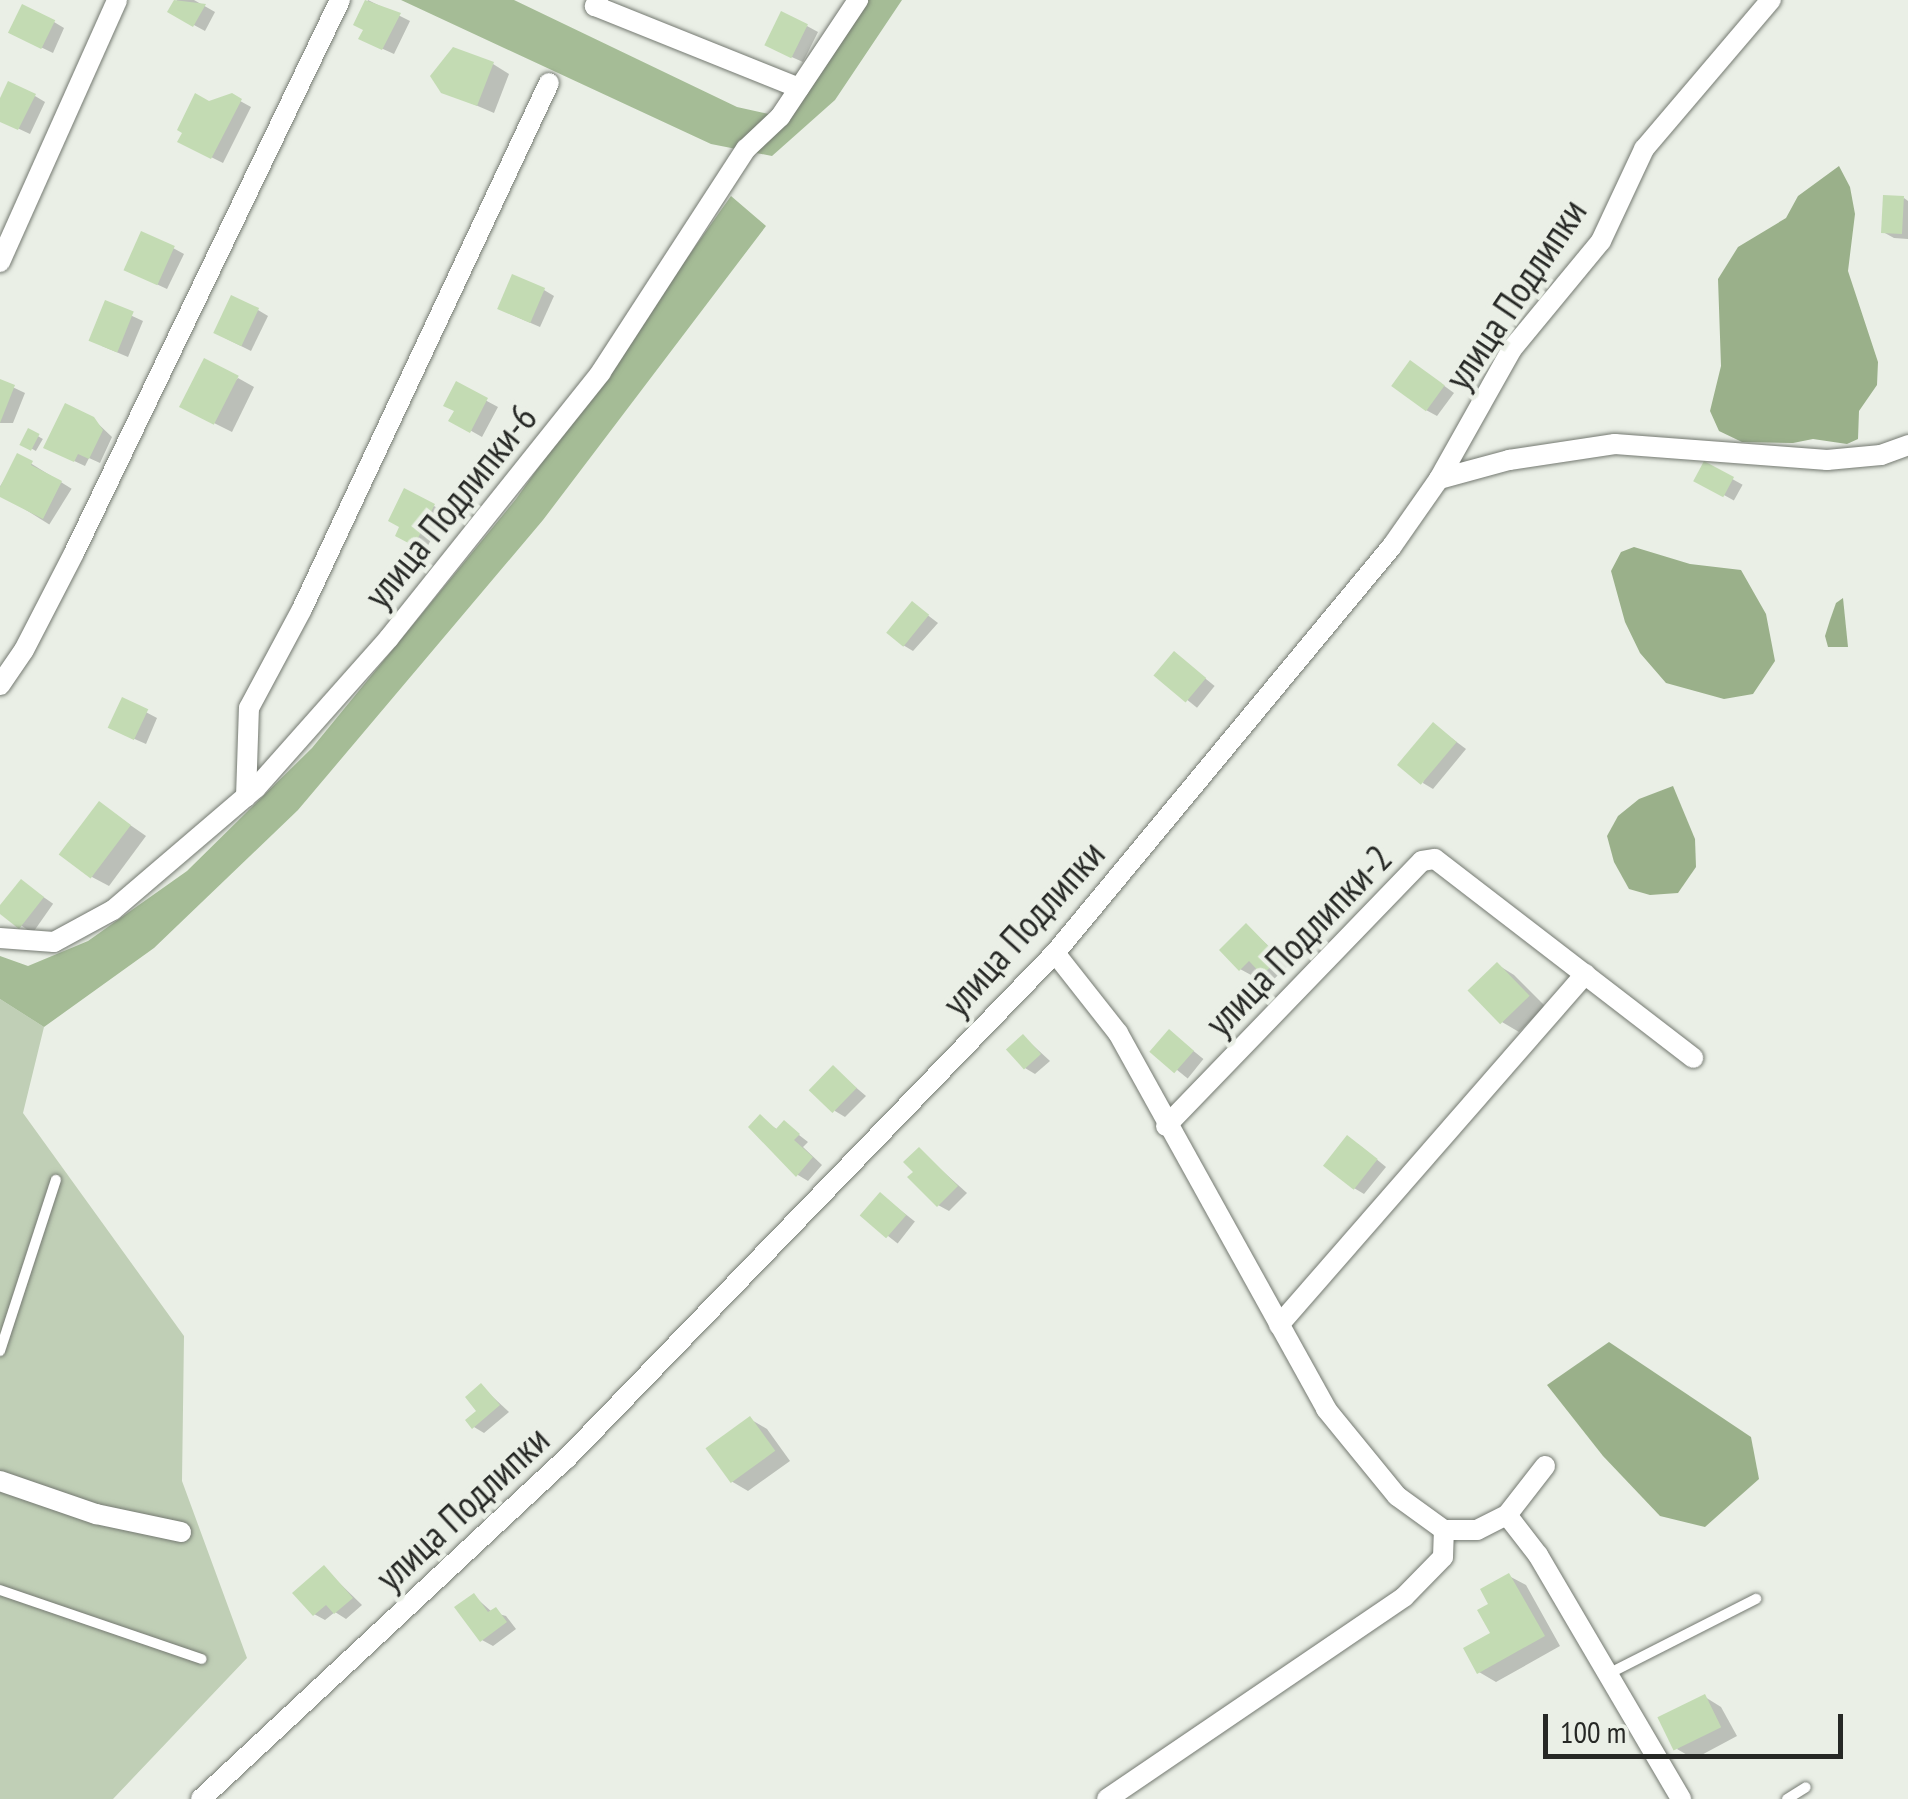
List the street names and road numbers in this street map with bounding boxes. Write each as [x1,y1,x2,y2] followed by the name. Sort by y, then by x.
[1435,190,1595,398] street label: улица Подлипки
[354,395,546,617] street label: улица Подлипки-6
[933,831,1113,1025] street label: улица Подлипки
[1196,835,1400,1045] street label: улица Подлипки-2
[366,1416,558,1600] street label: улица Подлипки

